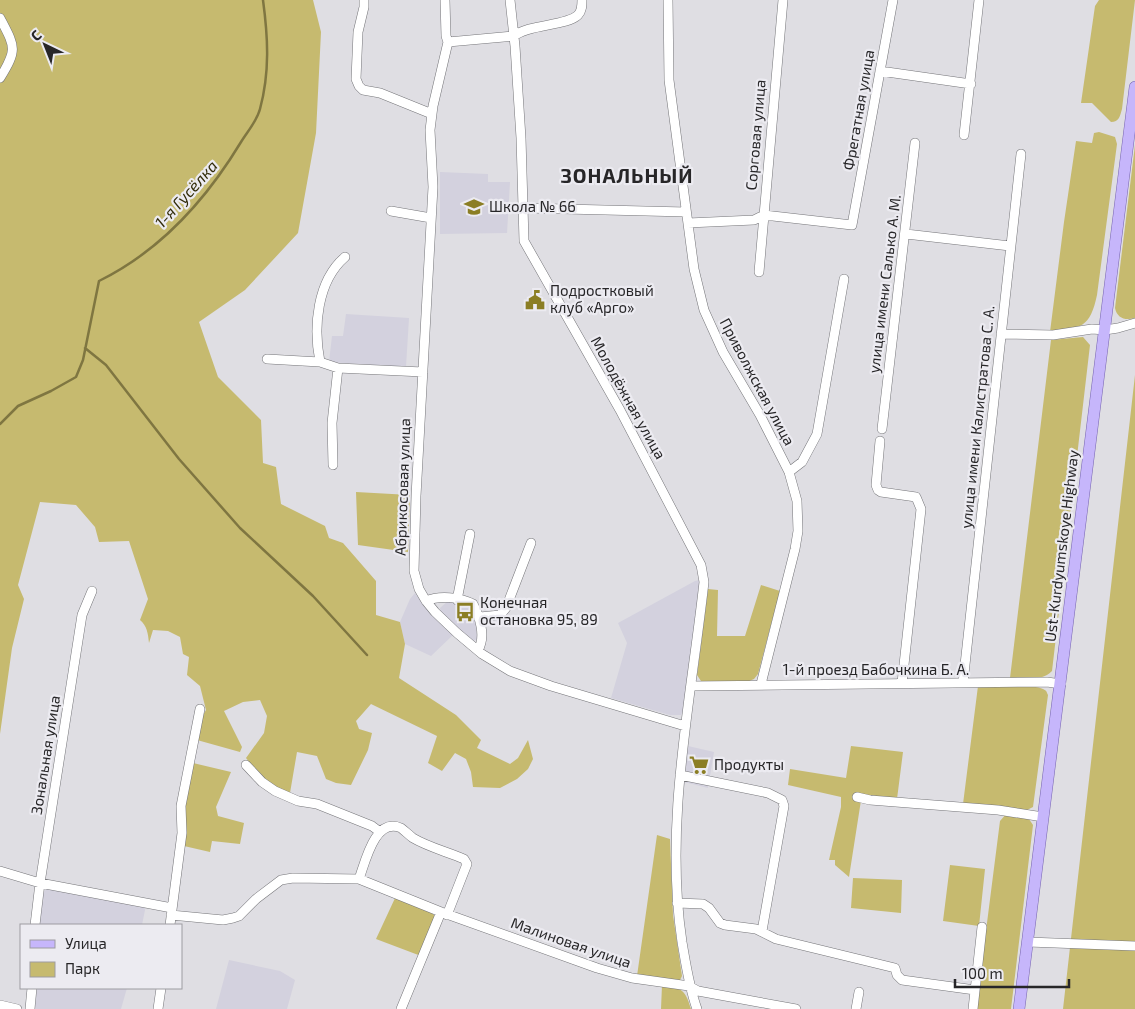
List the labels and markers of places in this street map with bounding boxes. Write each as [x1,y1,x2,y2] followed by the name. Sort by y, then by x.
[463,196,485,218] school or university icon: Школа № 66
[489,197,576,215] place label: Школа № 66
[550,281,654,317] place label: Подростковый клуб «Арго»
[524,289,546,311] public building icon: Подростковый клуб «Арго»
[480,593,598,628] place label: Конечная остановка 95, 89
[454,601,476,623] bus stop icon: Конечная остановка 95, 89
[688,754,710,776] supermarket icon: Продукты
[714,755,784,774] place label: Продукты

